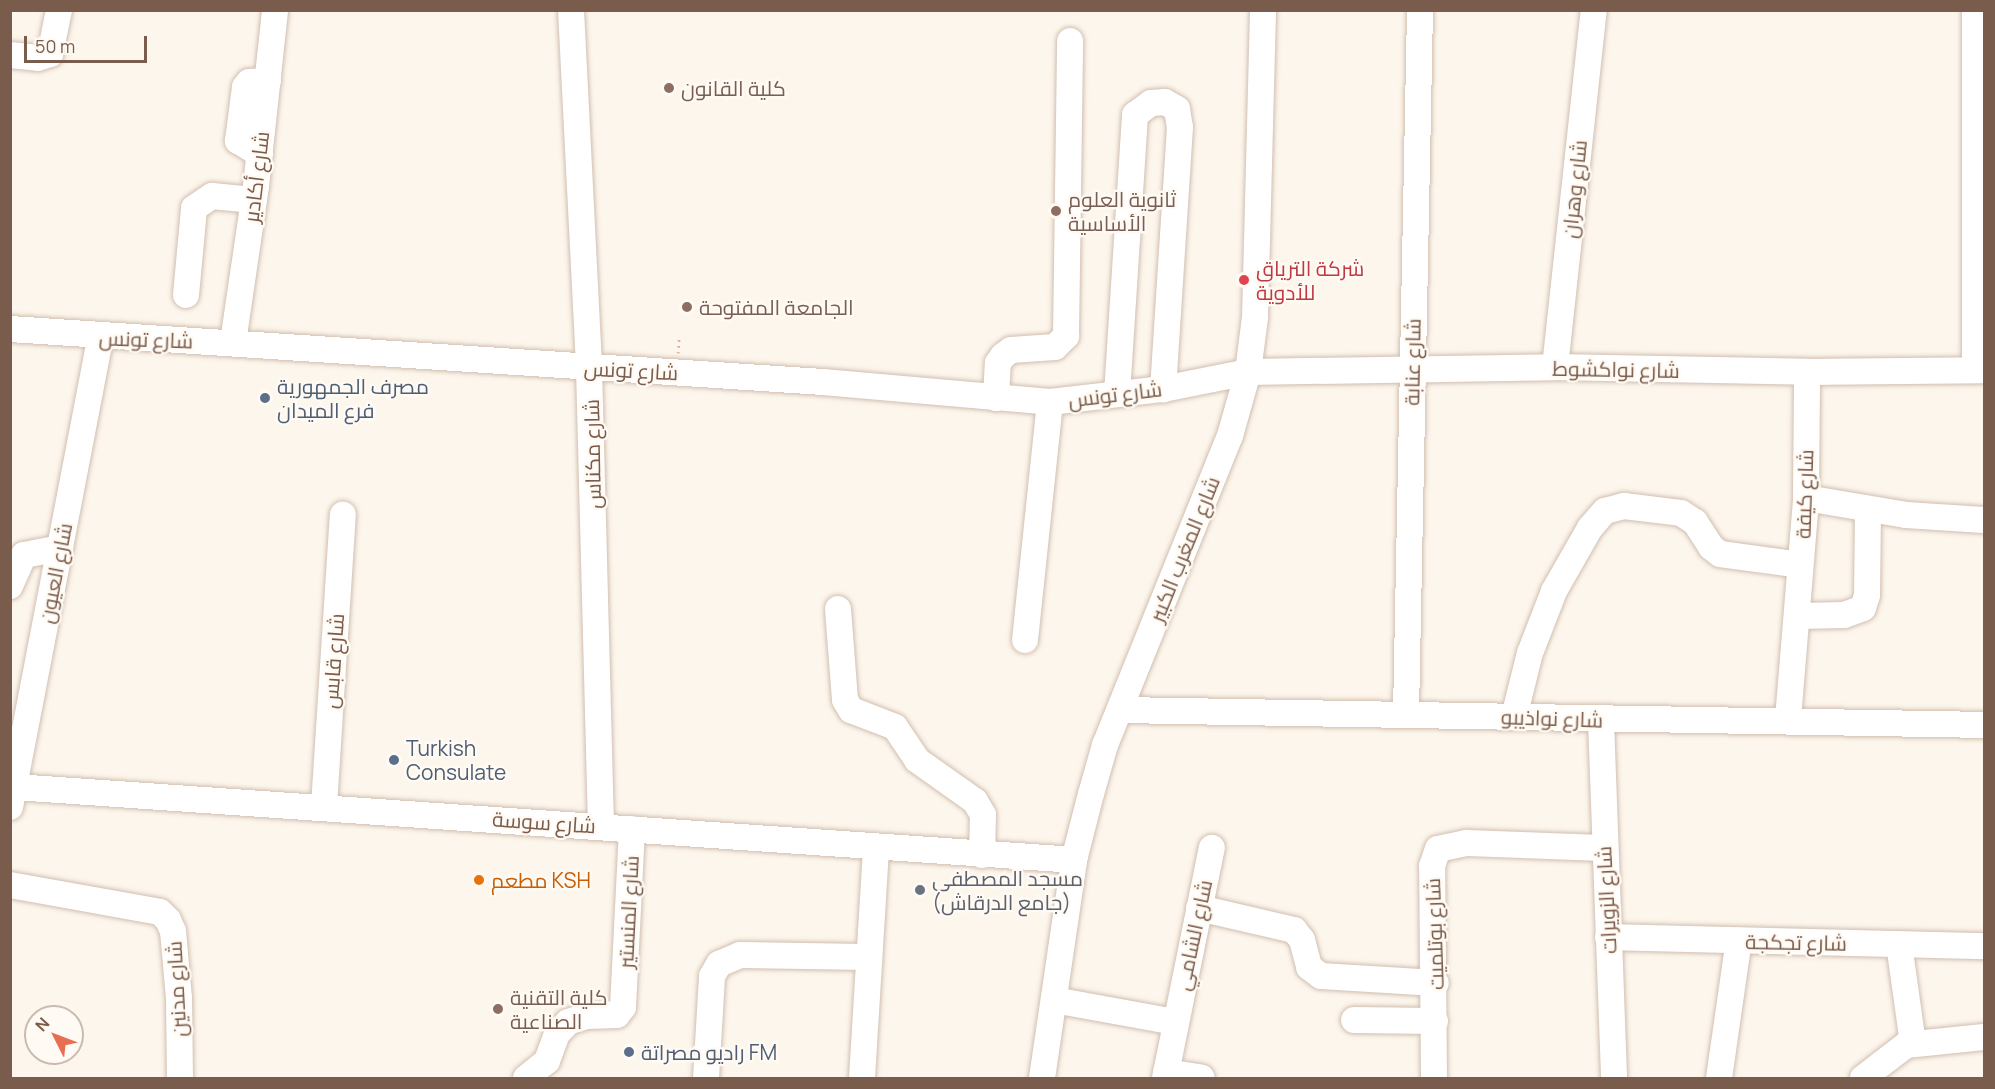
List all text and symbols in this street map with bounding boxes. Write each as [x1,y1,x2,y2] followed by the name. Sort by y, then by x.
[27,24,150,62] scale bar
[35,34,75,58] text: 50 m
[681,75,786,101] place label: كلية القانون
[662,81,676,95] marker: كلية القانون
[238,130,274,224] street label: شارع أكادير
[1556,138,1592,240] street label: شارع وهران
[1068,186,1176,236] place label: ثانوية العلوم الأساسية
[1049,204,1063,218] marker: ثانوية العلوم الأساسية
[1256,255,1364,305] place label: شركة الترياق للأدوية
[1237,273,1251,287] marker: شركة الترياق للأدوية
[699,294,854,320] place label: الجامعة المفتوحة
[680,300,694,314] marker: الجامعة المفتوحة
[1399,318,1425,406] street label: شارع عنابة
[98,325,194,353] street label: شارع تونس
[583,355,679,385] street label: شارع تونس
[1552,355,1680,383] street label: شارع نواكشوط
[277,373,429,423] place label: مصرف الجمهورية فرع الميدان
[1067,376,1163,412] street label: شارع تونس
[258,391,272,405] marker: مصرف الجمهورية فرع الميدان
[578,399,606,509] street label: شارع مكناس
[1790,449,1818,539] street label: شارع كيفة
[1143,473,1225,625] street label: شارع المغرب الكبير
[33,521,77,625] street label: شارع العيون
[317,612,349,710] street label: شارع قابس
[1500,704,1604,732] street label: شارع نواذيبو
[406,735,506,785] place label: Turkish Consulate
[387,753,401,767] marker: Turkish Consulate
[491,806,597,838] street label: شارع سوسة
[1591,845,1621,955] street label: شارع الزويرات
[612,855,644,969] street label: شارع المنستير
[932,865,1083,915] place label: مسجد المصطفى (جامع الدرقاش)
[491,867,591,893] place label: مطعم KSH
[472,873,486,887] marker: مطعم KSH
[1169,877,1217,993] street label: شارع الشامي
[1419,878,1449,990] street label: شارع بوتلميت
[913,883,927,897] marker: مسجد المصطفى (جامع الدرقاش)
[1745,929,1847,955] street label: شارع تجكجة
[161,940,191,1038] street label: شارع مدنين
[510,984,608,1034] place label: كلية التقنية الصناعية
[491,1002,505,1016] marker: كلية التقنية الصناعية
[24,1005,84,1065] north arrow
[30,1013,54,1036] text: N
[641,1039,777,1065] place label: راديو مصراتة FM
[622,1045,636,1059] marker: راديو مصراتة FM

